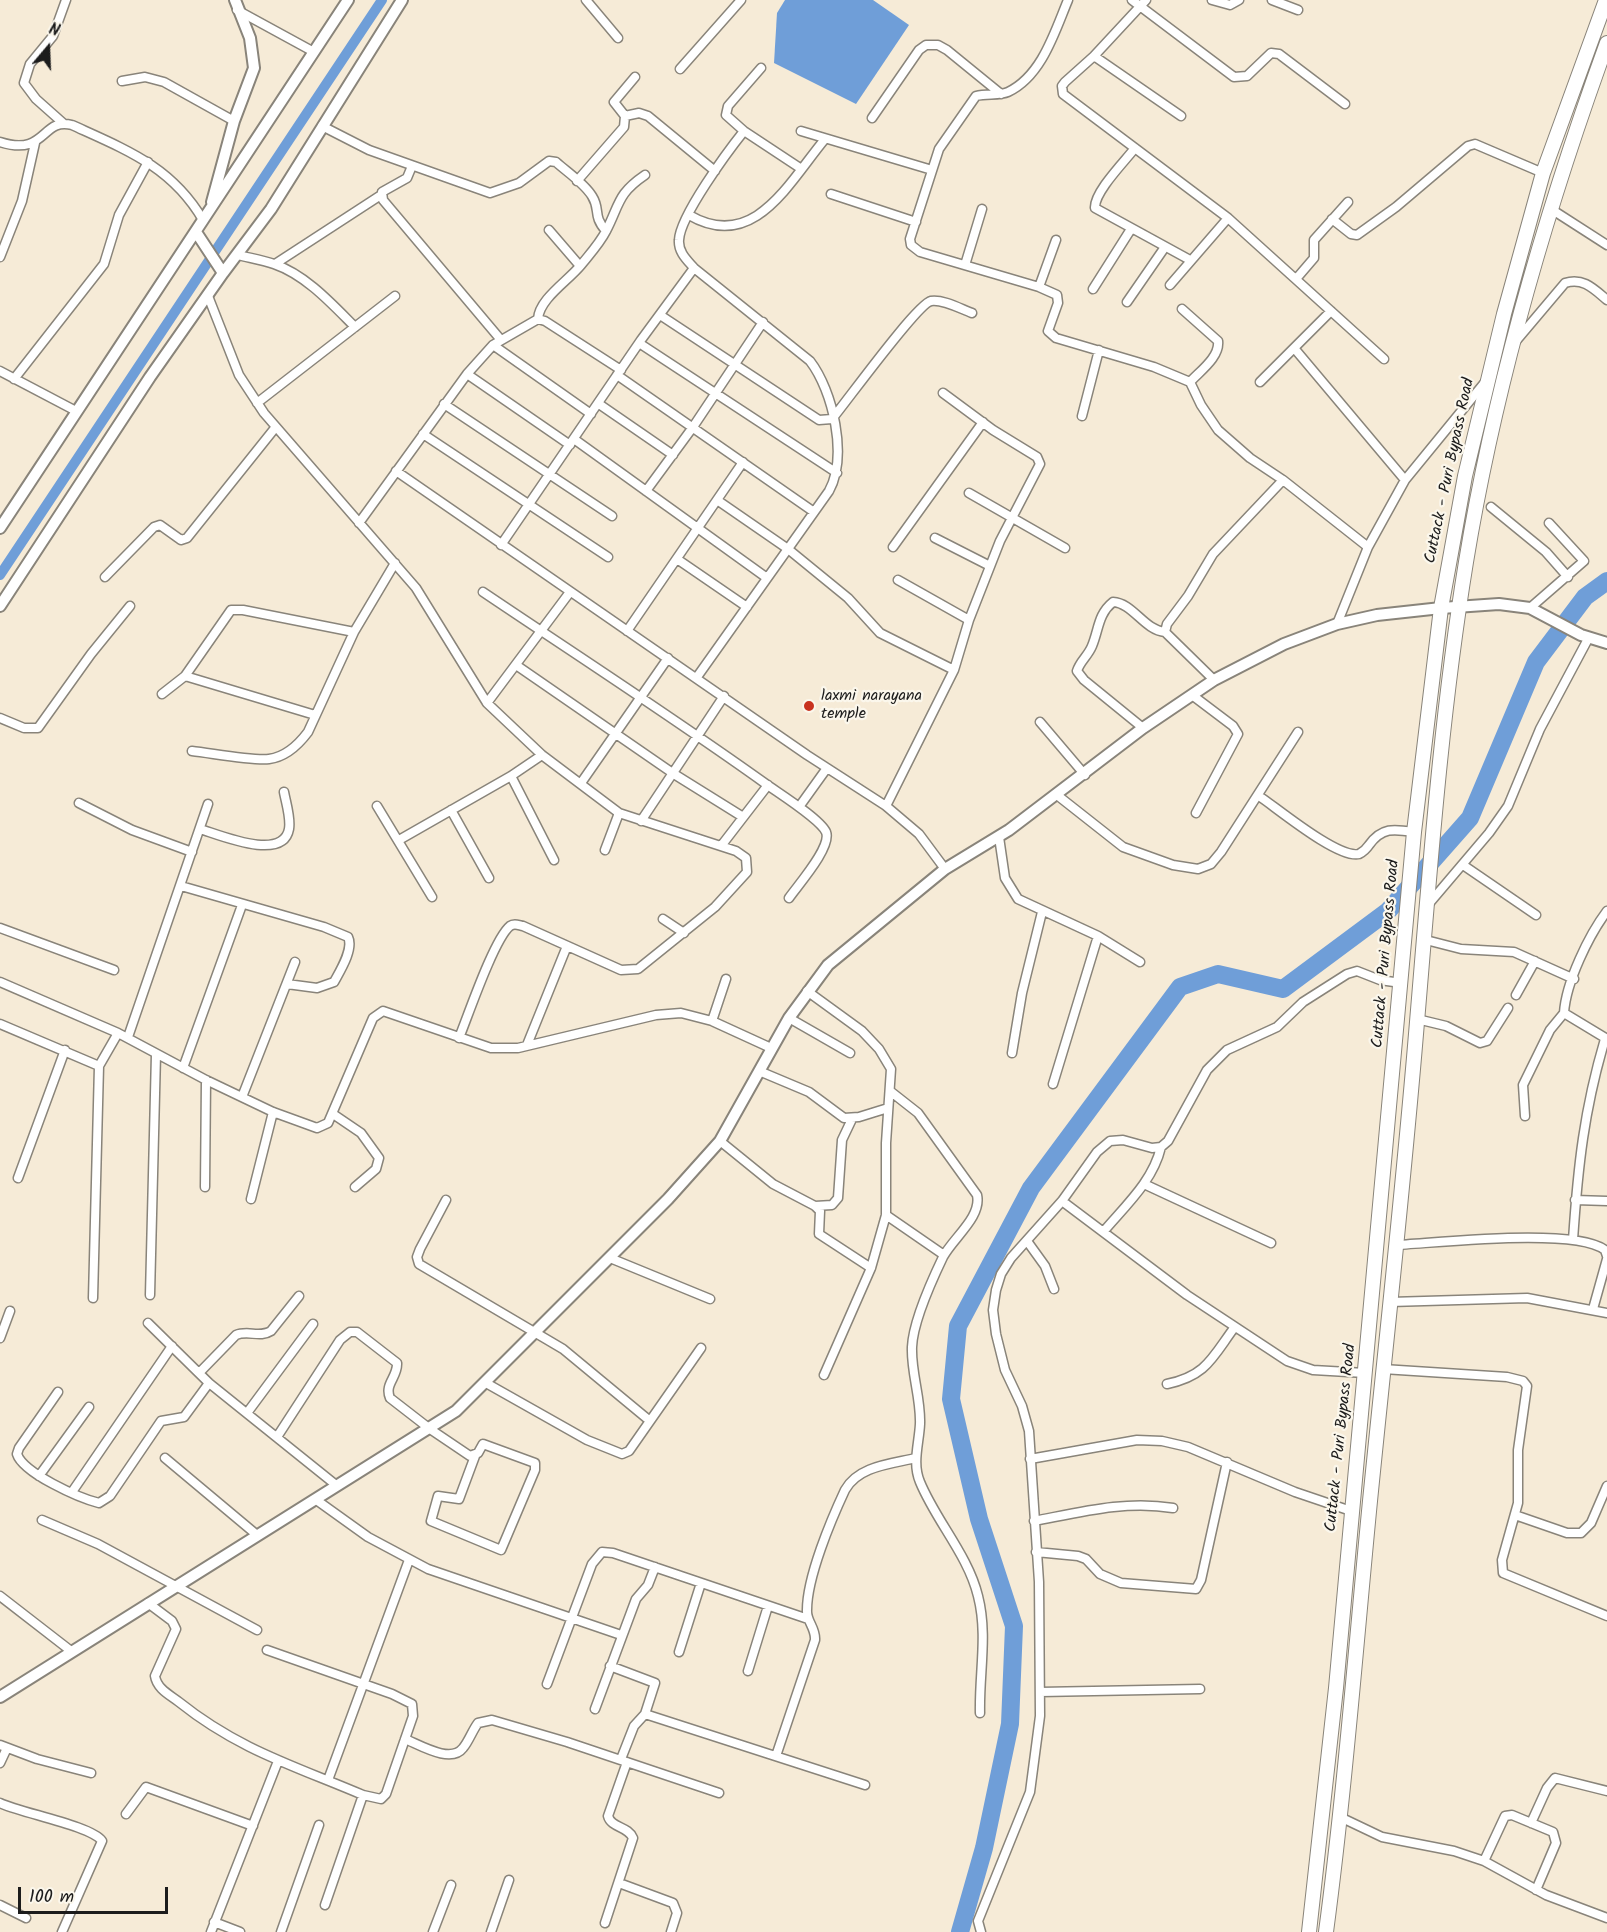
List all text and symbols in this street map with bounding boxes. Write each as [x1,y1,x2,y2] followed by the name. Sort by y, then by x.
[45,17,63,44] text: N
[18,18,78,78] north arrow
[1422,377,1480,565] street label: Cuttack - Puri Bypass Road
[821,687,922,725] place label: laxmi narayana temple
[802,699,816,713] marker: laxmi narayana temple
[1369,859,1405,1049] street label: Cuttack - Puri Bypass Road
[1323,1343,1361,1533] street label: Cuttack - Puri Bypass Road
[21,1875,171,1913] scale bar
[29,1883,74,1912] text: 100 m

